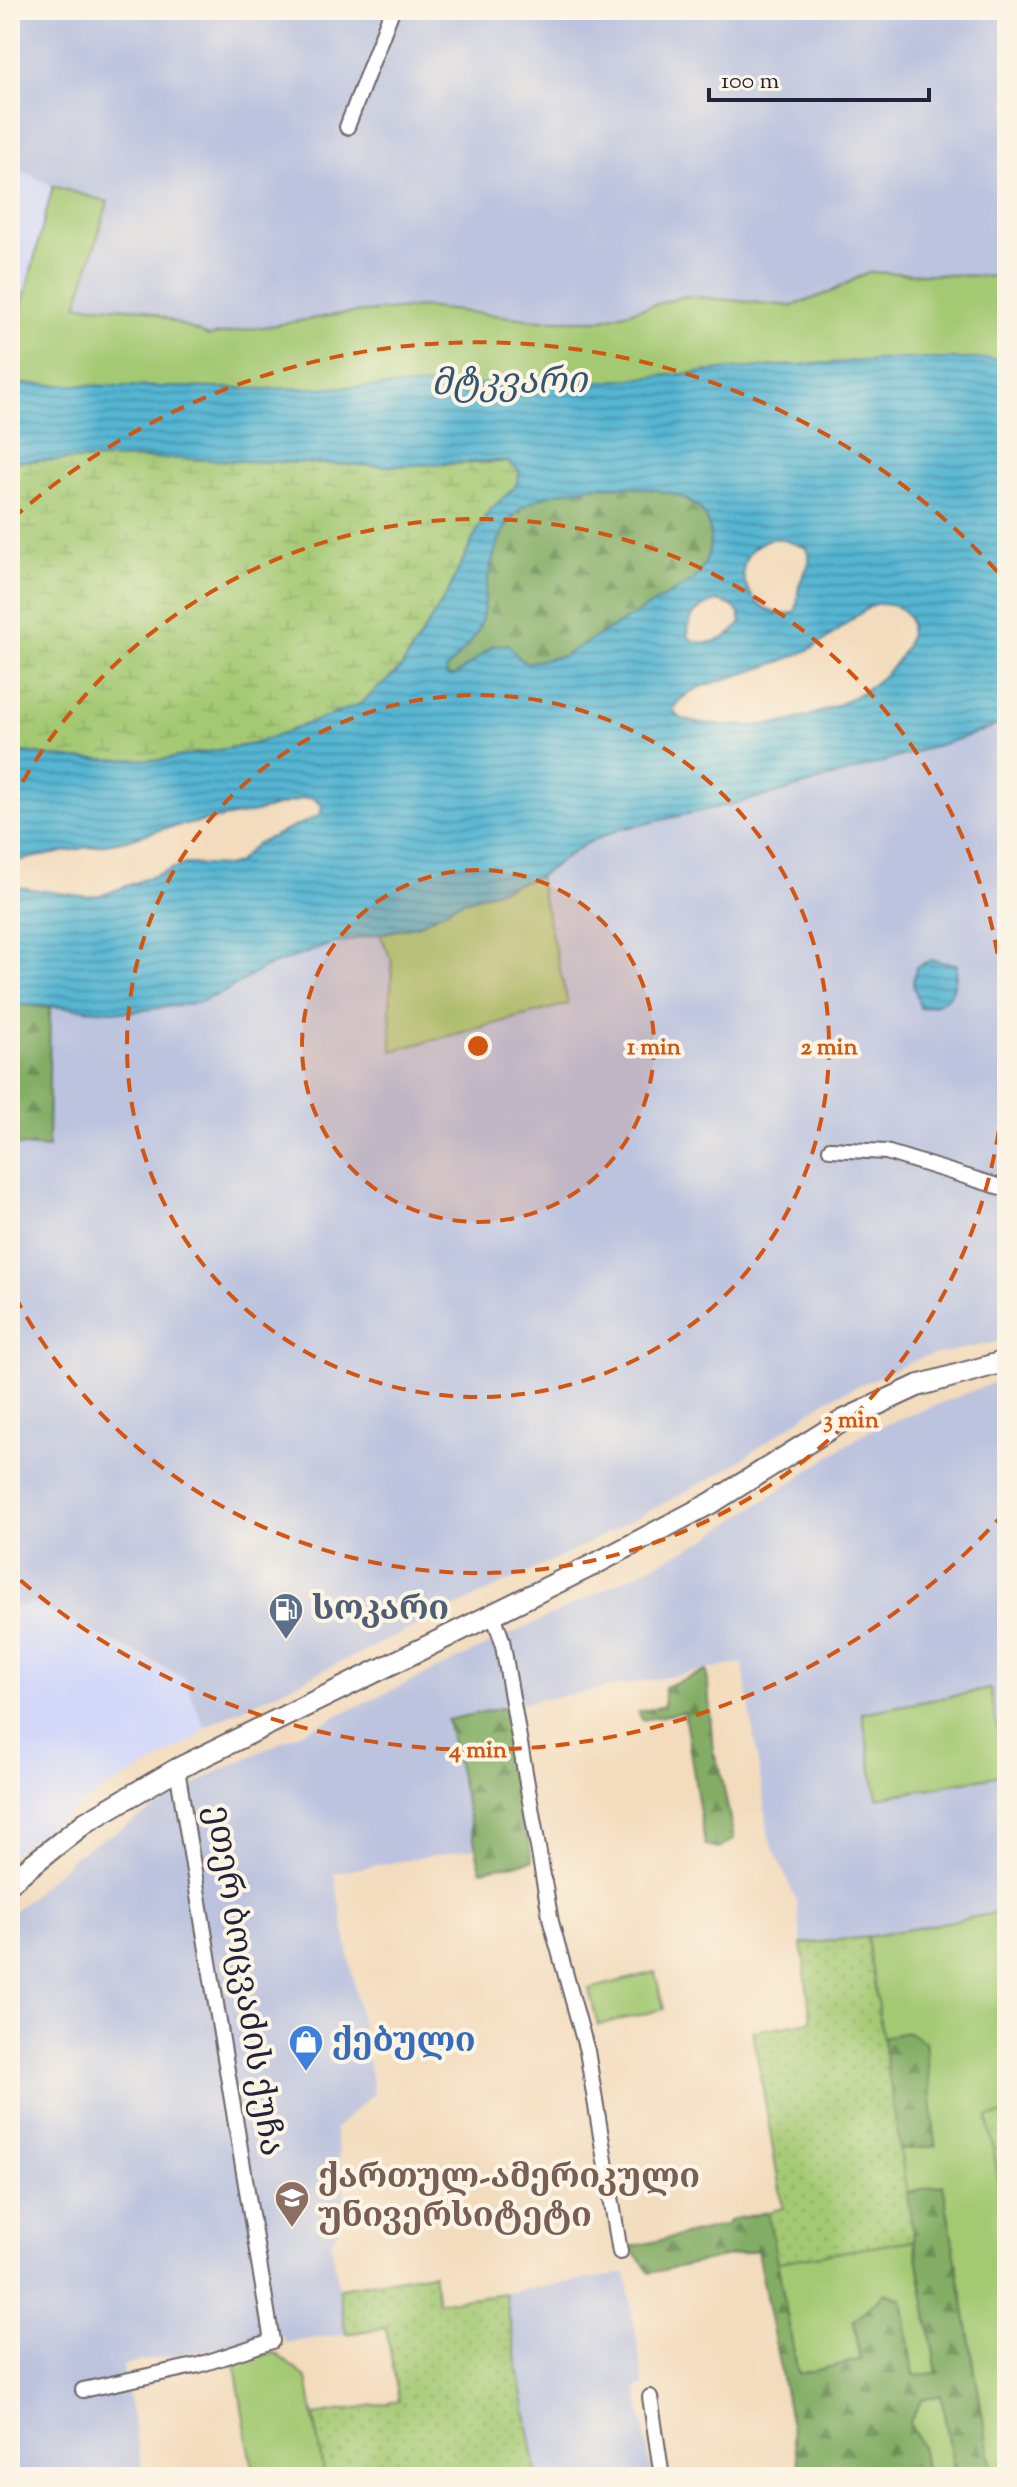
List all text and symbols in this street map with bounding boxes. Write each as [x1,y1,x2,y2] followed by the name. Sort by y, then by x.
[709,52,929,102] scale bar
[721,65,779,99] text: 100 m
[431,357,590,411] water label: მტკვარი
[627,1031,682,1065] text: 1 min
[800,1031,858,1065] text: 2 min
[464,1032,492,1060] centre of rings
[823,1404,880,1438] text: 3 min
[312,1586,449,1635] place label: სოკარი
[267,1591,305,1641] fuel station icon: სოკარი
[448,1734,508,1768] text: 4 min
[191,1802,295,2160] street label: ეთერ ბოცვაძის ქუჩა
[332,2018,475,2067] place label: ქებული
[287,2023,325,2073] shop icon: ქებული
[318,2154,700,2242] place label: ქართულ-ამერიკული უნივერსიტეტი
[273,2179,311,2229] school or university icon: ქართულ-ამერიკული უნივერსიტეტი

